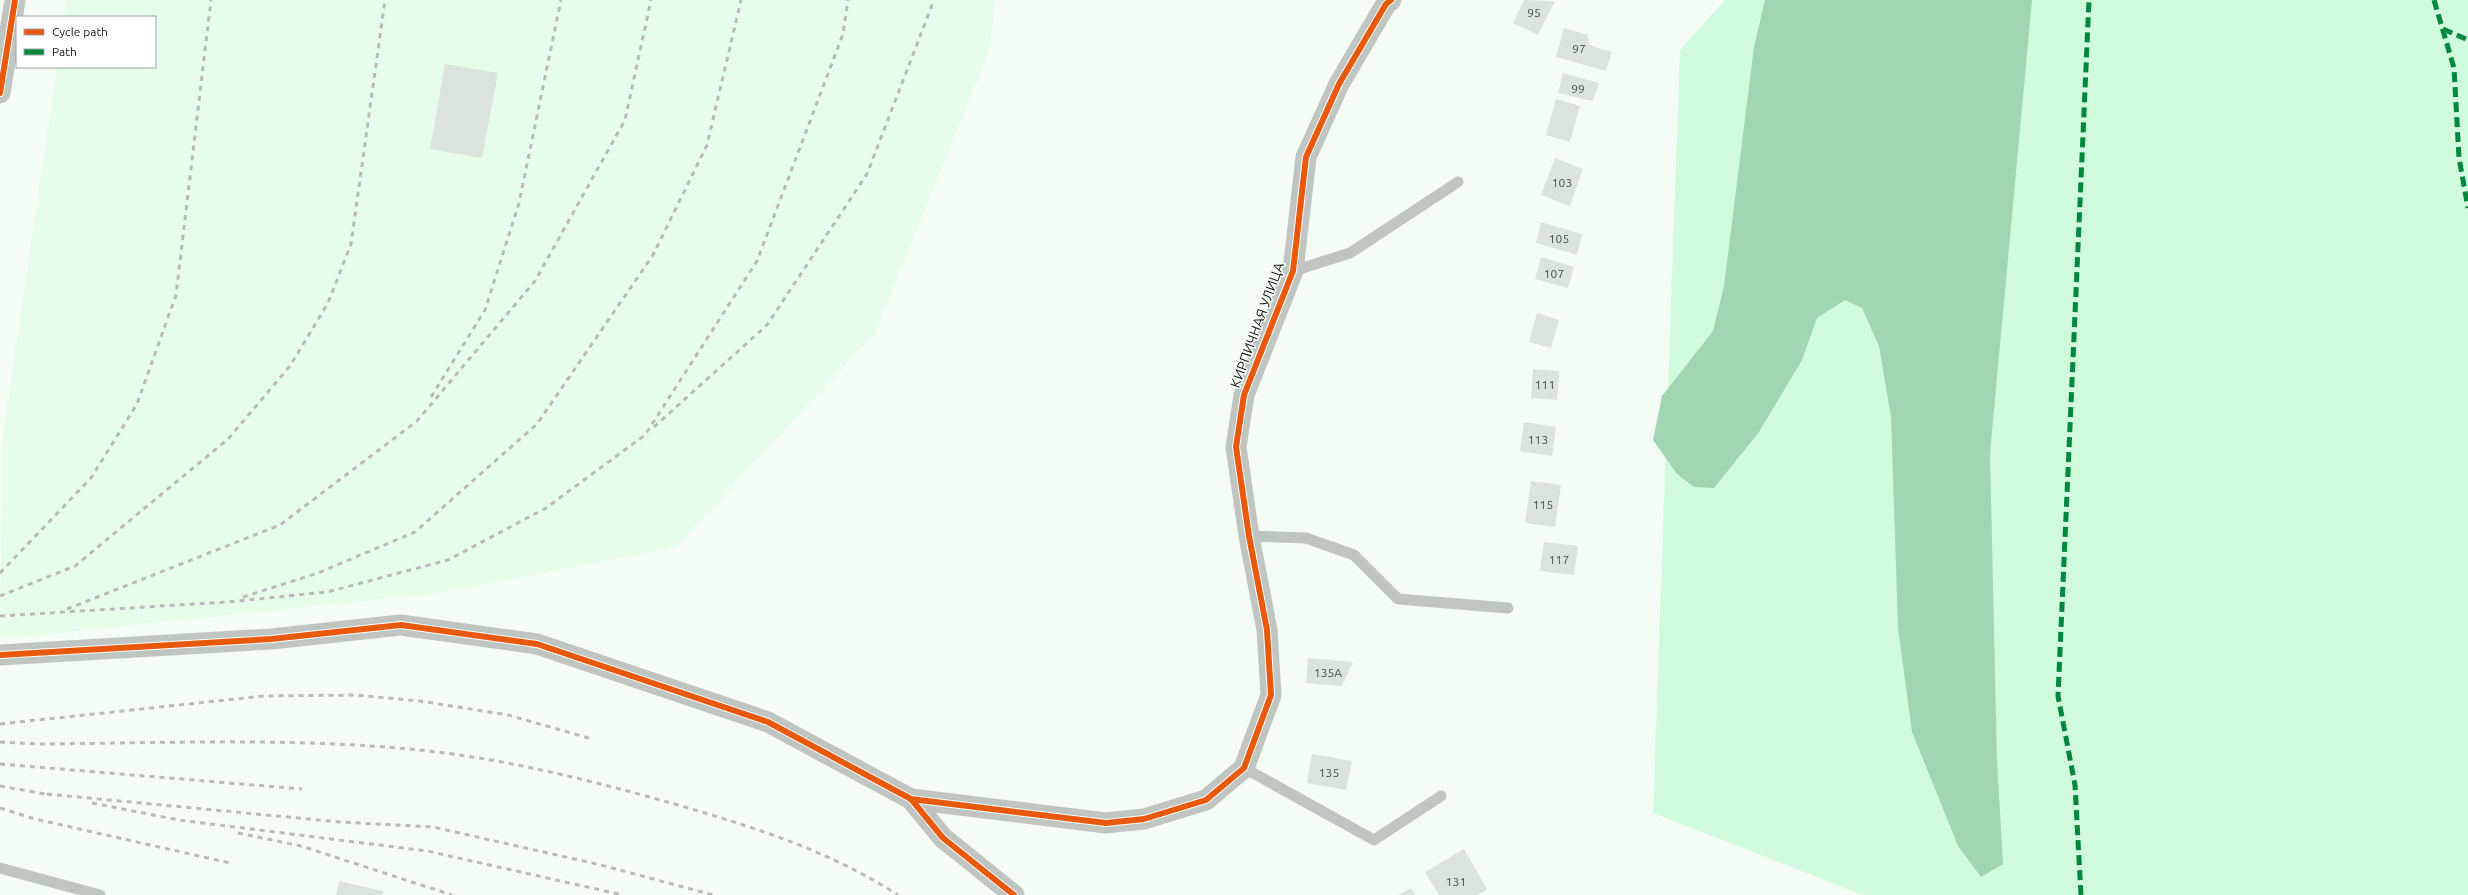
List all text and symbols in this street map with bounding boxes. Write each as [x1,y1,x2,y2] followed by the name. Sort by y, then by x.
[1527,6,1541,19] house number: 95
[16,16,156,68] legend
[52,25,108,38] text: Cycle path
[1572,42,1586,55] house number: 97
[52,45,77,58] text: Path
[1571,82,1585,95] house number: 99
[1552,176,1572,189] house number: 103
[1549,232,1569,245] house number: 105
[1227,260,1287,390] street label: КИРПИЧНАЯ УЛИЦА
[1544,267,1564,280] house number: 107
[1535,378,1555,391] house number: 111
[1528,433,1548,446] house number: 113
[1533,498,1553,511] house number: 115
[1549,553,1569,566] house number: 117
[1314,666,1342,679] house number: 135А
[1319,766,1339,779] house number: 135
[1446,875,1466,888] house number: 131

